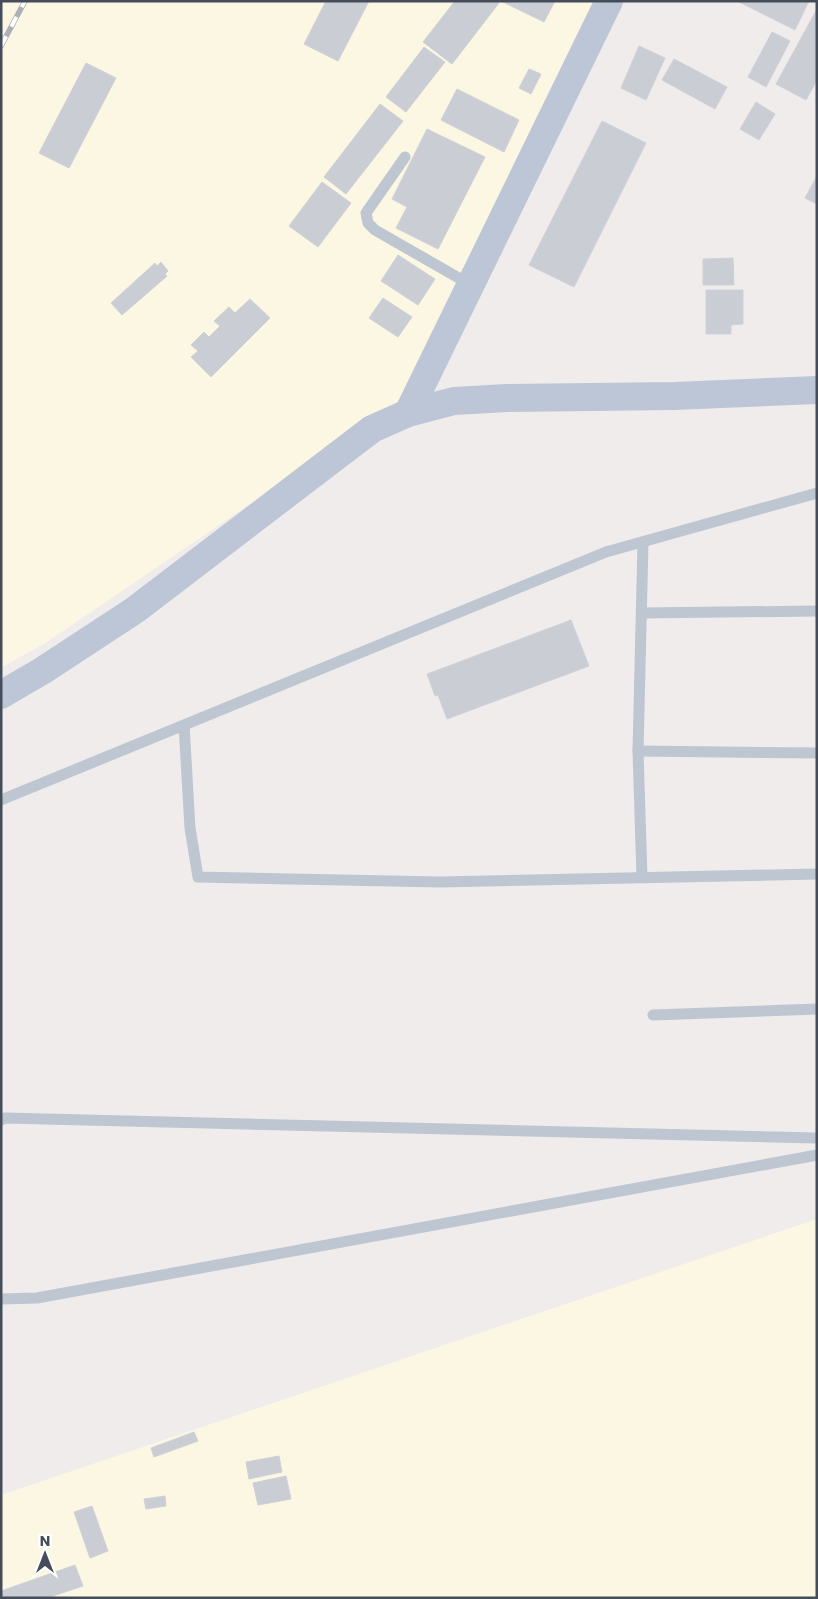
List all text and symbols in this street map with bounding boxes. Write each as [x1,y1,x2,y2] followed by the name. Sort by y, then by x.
[20,1529,70,1579] north arrow
[40,1531,50,1551] text: N

